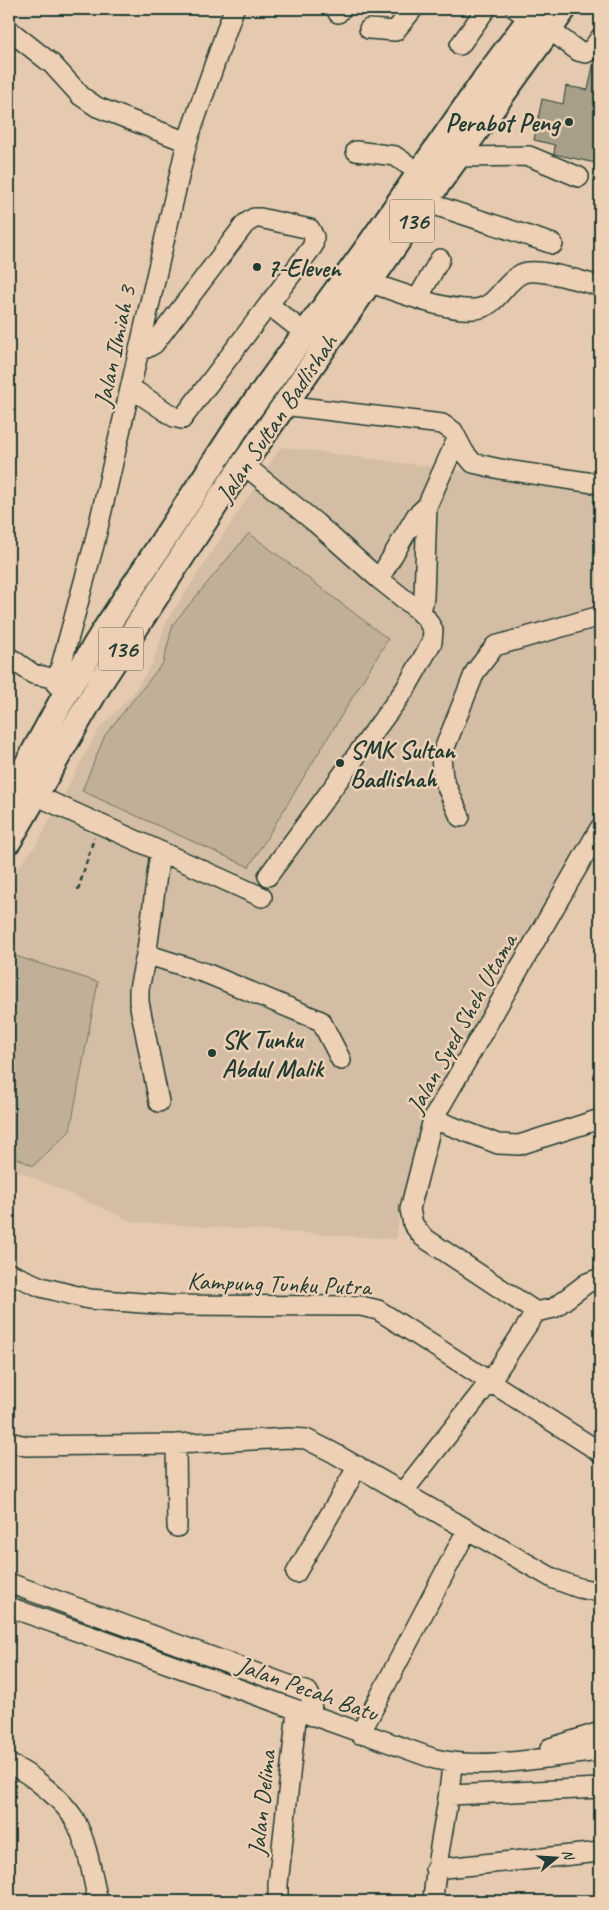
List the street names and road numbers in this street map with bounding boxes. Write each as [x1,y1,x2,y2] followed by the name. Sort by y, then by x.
[390,200,434,242] road number: 136
[86,281,144,410] street label: Jalan Ilmiah 3
[208,327,346,510] street label: Jalan Sultan Badlishah
[98,628,144,671] road number: 136
[399,926,526,1120] street label: Jalan Syed Sheh Utama
[187,1265,374,1303] street label: Kampung Tunku Putra
[232,1648,384,1730] street label: Jalan Pecah Batu
[240,1747,284,1858] street label: Jalan Delima

